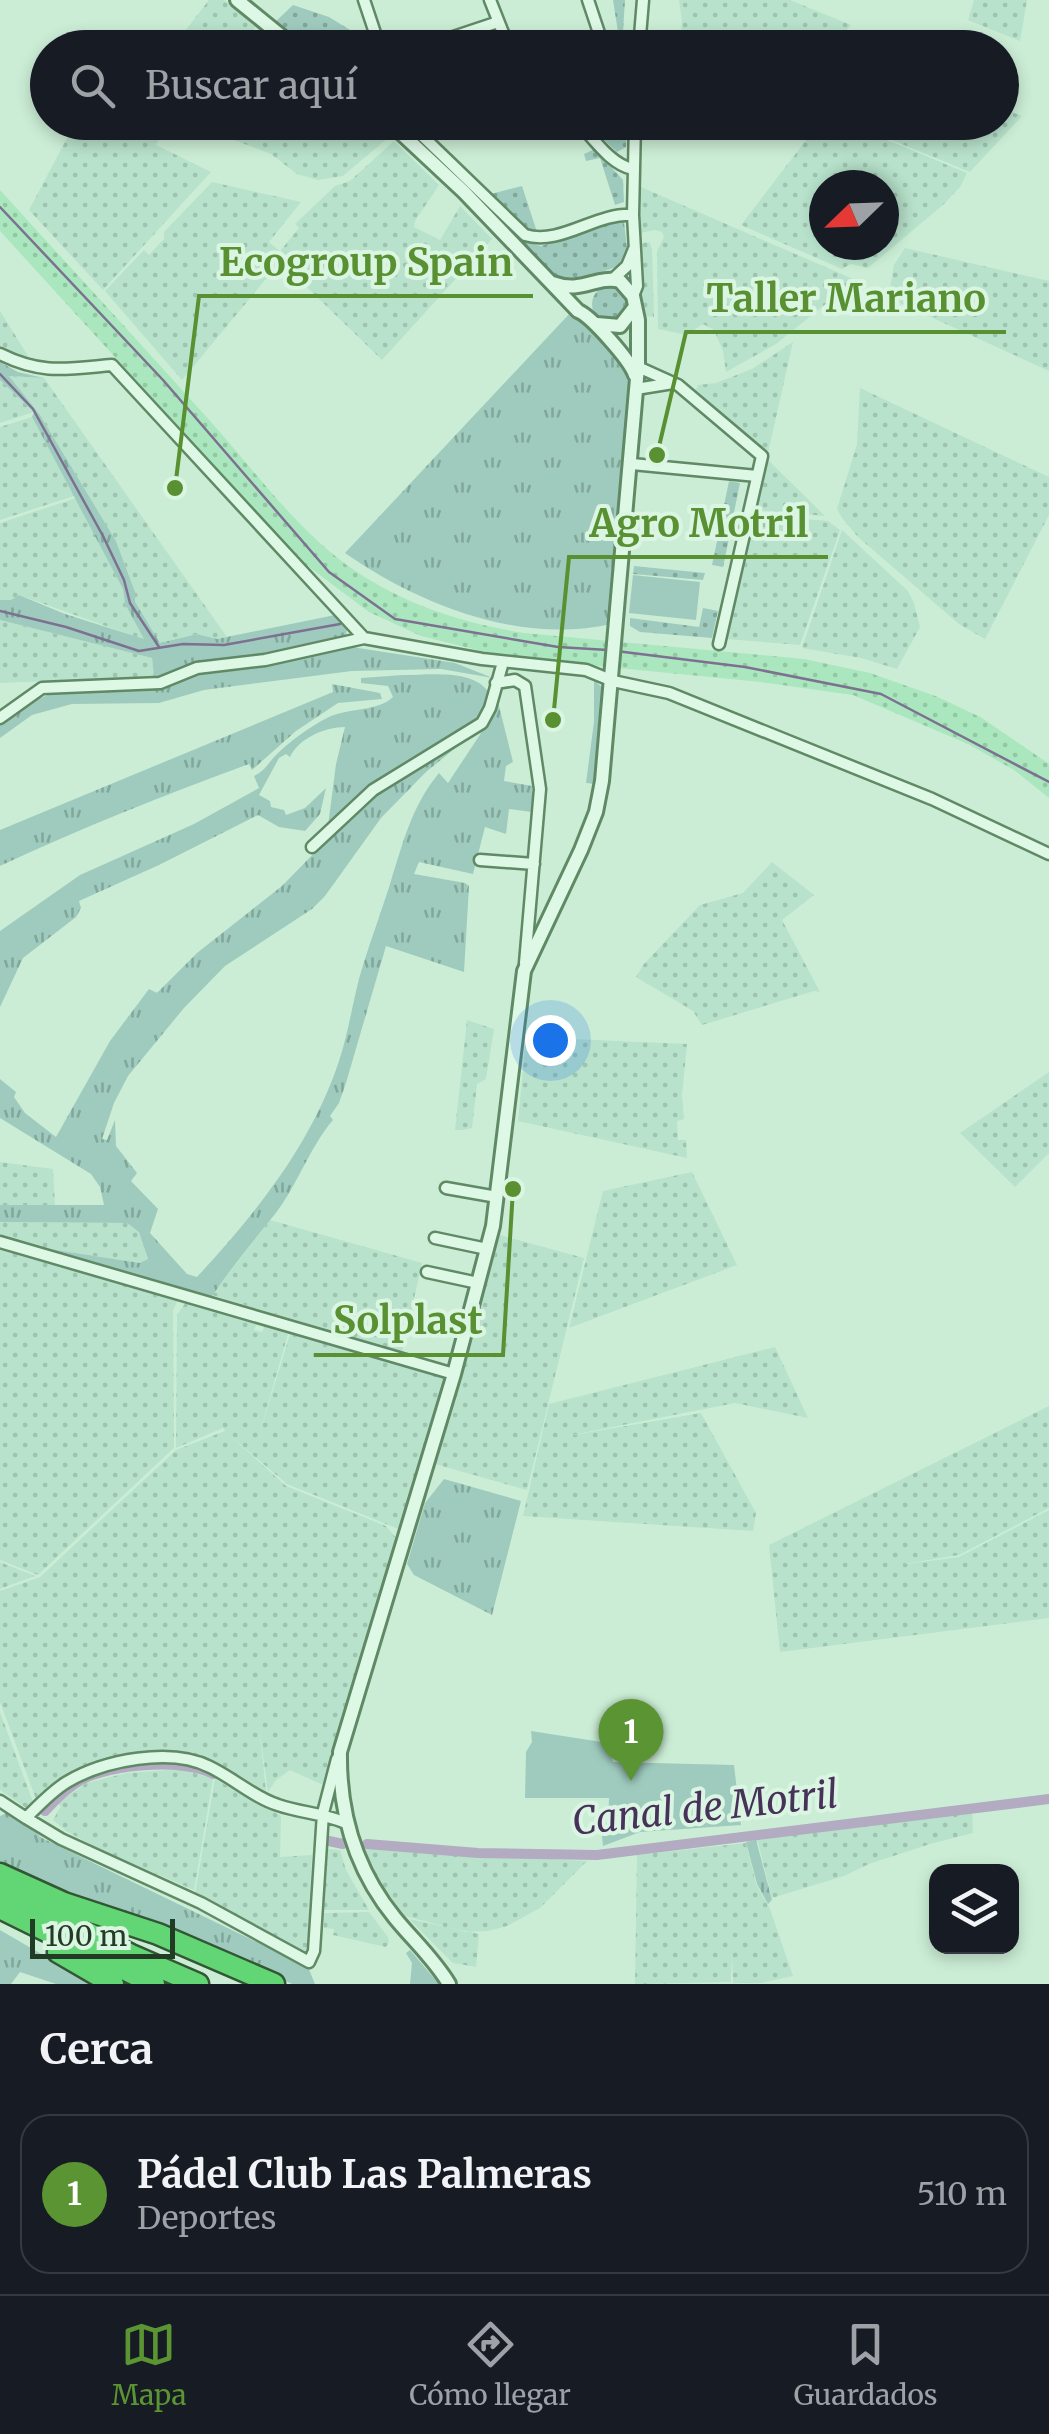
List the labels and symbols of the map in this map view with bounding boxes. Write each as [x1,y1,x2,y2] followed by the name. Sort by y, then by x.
[809,170,899,260] north arrow
[199,228,533,296] callout: Ecogroup Spain
[219,239,513,286] text: Ecogroup Spain
[686,264,1006,332] callout: Taller Mariano
[706,275,986,322] text: Taller Mariano
[569,489,828,557] callout: Agro Motril
[589,500,808,547] text: Agro Motril
[525,1015,576,1066] your location
[314,1287,503,1355] callout: Solplast
[333,1297,483,1344] text: Solplast
[598,1698,664,1781] pin: 1
[570,1770,840,1845] water label: Canal de Motril
[30,1914,175,1958] scale bar

